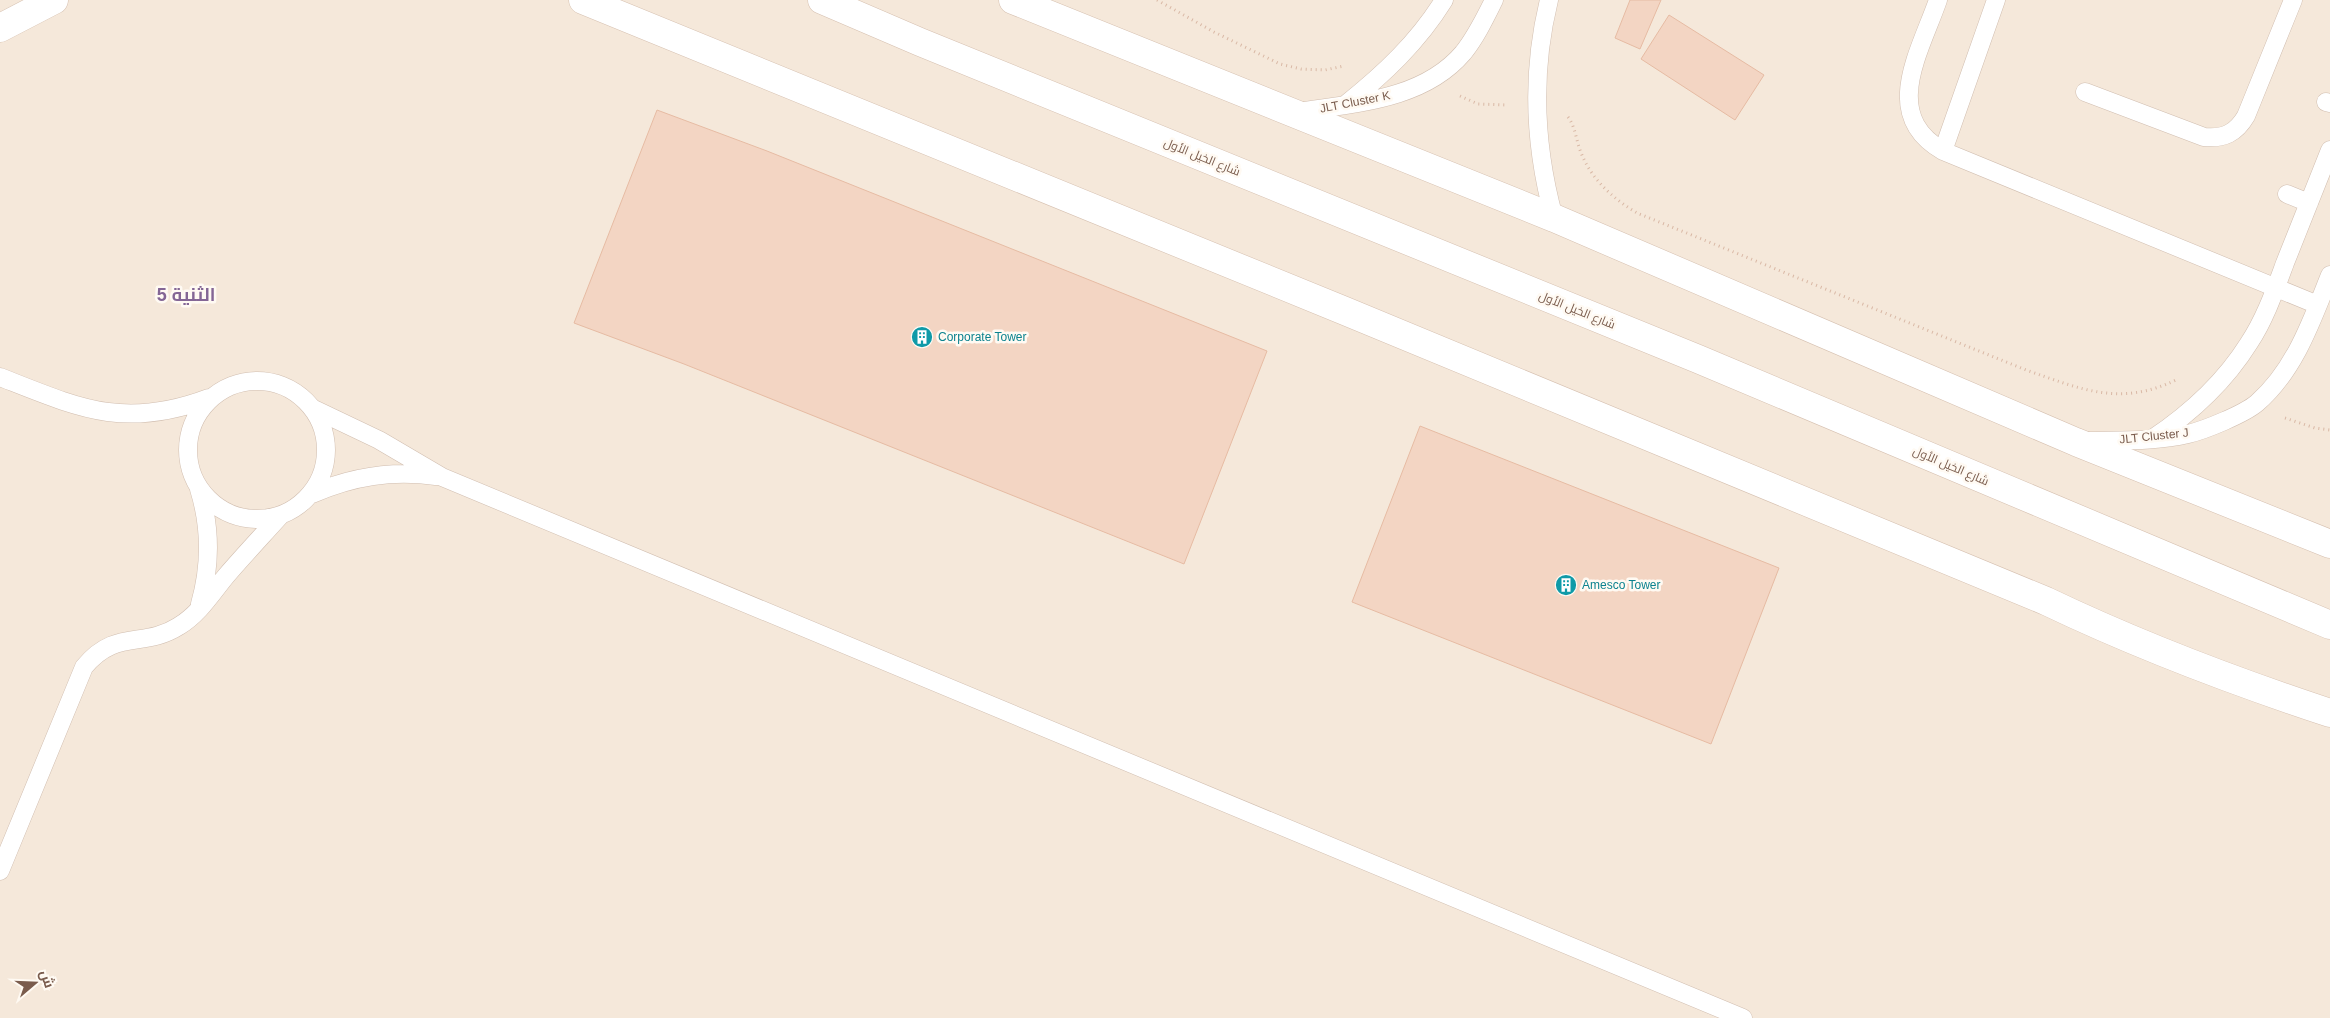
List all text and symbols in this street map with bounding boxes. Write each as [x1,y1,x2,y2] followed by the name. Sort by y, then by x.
[1319,88,1391,116] street label: JLT Cluster K
[1161,135,1242,180] street label: شارع الخيل الأول
[157,285,215,305] district label: الثنية 5
[1536,288,1617,333] street label: شارع الخيل الأول
[910,325,934,349] building icon: Corporate Tower
[938,330,1027,344] place label: Corporate Tower
[2119,425,2189,447] street label: JLT Cluster J
[1911,444,1991,489] street label: شارع الخيل الأول
[1554,573,1578,597] building icon: Amesco Tower
[1582,578,1660,592] place label: Amesco Tower
[10,958,60,1008] north arrow
[36,968,58,990] text: ش

